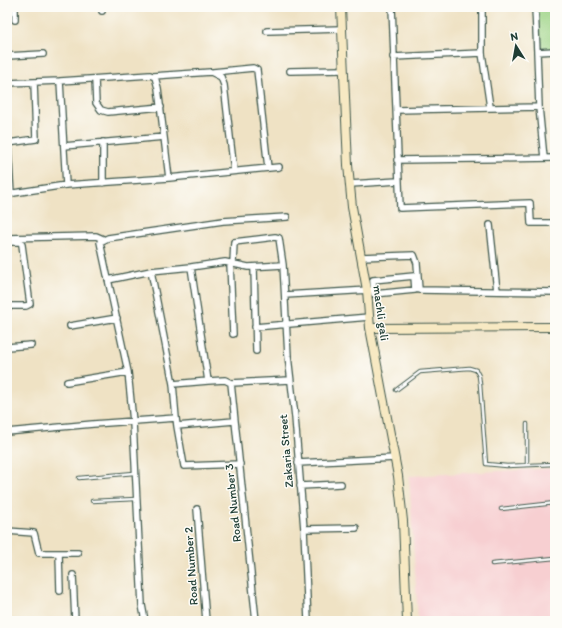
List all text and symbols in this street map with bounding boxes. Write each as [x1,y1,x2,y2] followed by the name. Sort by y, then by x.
[496,26,536,66] north arrow
[509,30,519,44] text: N
[370,284,392,342] street label: machli gali
[276,413,296,488] street label: Zakaria Street
[222,463,244,543] street label: Road Number 3
[181,526,201,606] street label: Road Number 2

